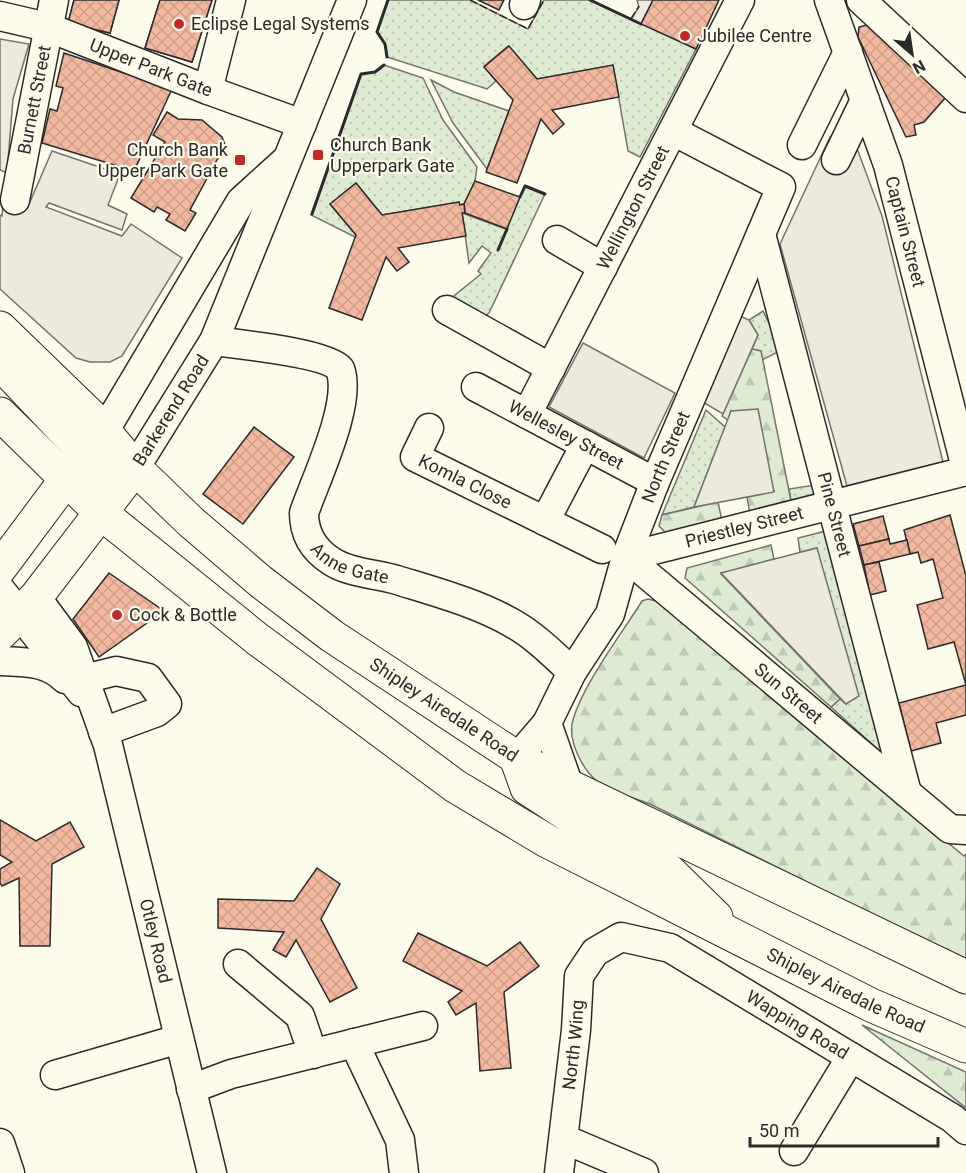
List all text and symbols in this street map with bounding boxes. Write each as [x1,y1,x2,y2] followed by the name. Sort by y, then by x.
[191,13,370,34] place label: Eclipse Legal Systems
[172,17,186,31] marker: Eclipse Legal Systems
[882,24,942,84] north arrow
[697,25,812,46] place label: Jubilee Centre
[678,29,692,43] marker: Jubilee Centre
[87,34,216,101] street label: Upper Park Gate
[13,43,55,156] street label: Burnett Street
[909,56,929,78] text: N
[330,134,455,176] place label: Church Bank Upperpark Gate
[98,139,229,181] place label: Church Bank Upper Park Gate
[592,142,673,273] street label: Wellington Street
[311,148,325,162] marker: Church Bank Upperpark Gate
[233,153,247,167] marker: Church Bank Upper Park Gate
[881,174,930,289] street label: Captain Street
[128,351,213,469] street label: Barkerend Road
[505,395,628,474] street label: Wellesley Street
[637,408,694,506] street label: North Street
[415,449,515,513] street label: Komla Close
[814,470,856,559] street label: Pine Street
[683,502,805,552] street label: Priestley Street
[306,538,391,588] street label: Anne Gate
[129,604,237,625] place label: Cock & Bottle
[110,608,124,622] marker: Cock & Bottle
[366,653,522,766] street label: Shipley Airedale Road
[750,658,827,728] street label: Sun Street
[136,896,177,985] street label: Otley Road
[763,943,928,1037] street label: Shipley Airedale Road
[743,985,853,1063] street label: Wapping Road
[558,999,588,1091] street label: North Wing
[750,1110,938,1148] scale bar
[759,1120,799,1141] text: 50 m

